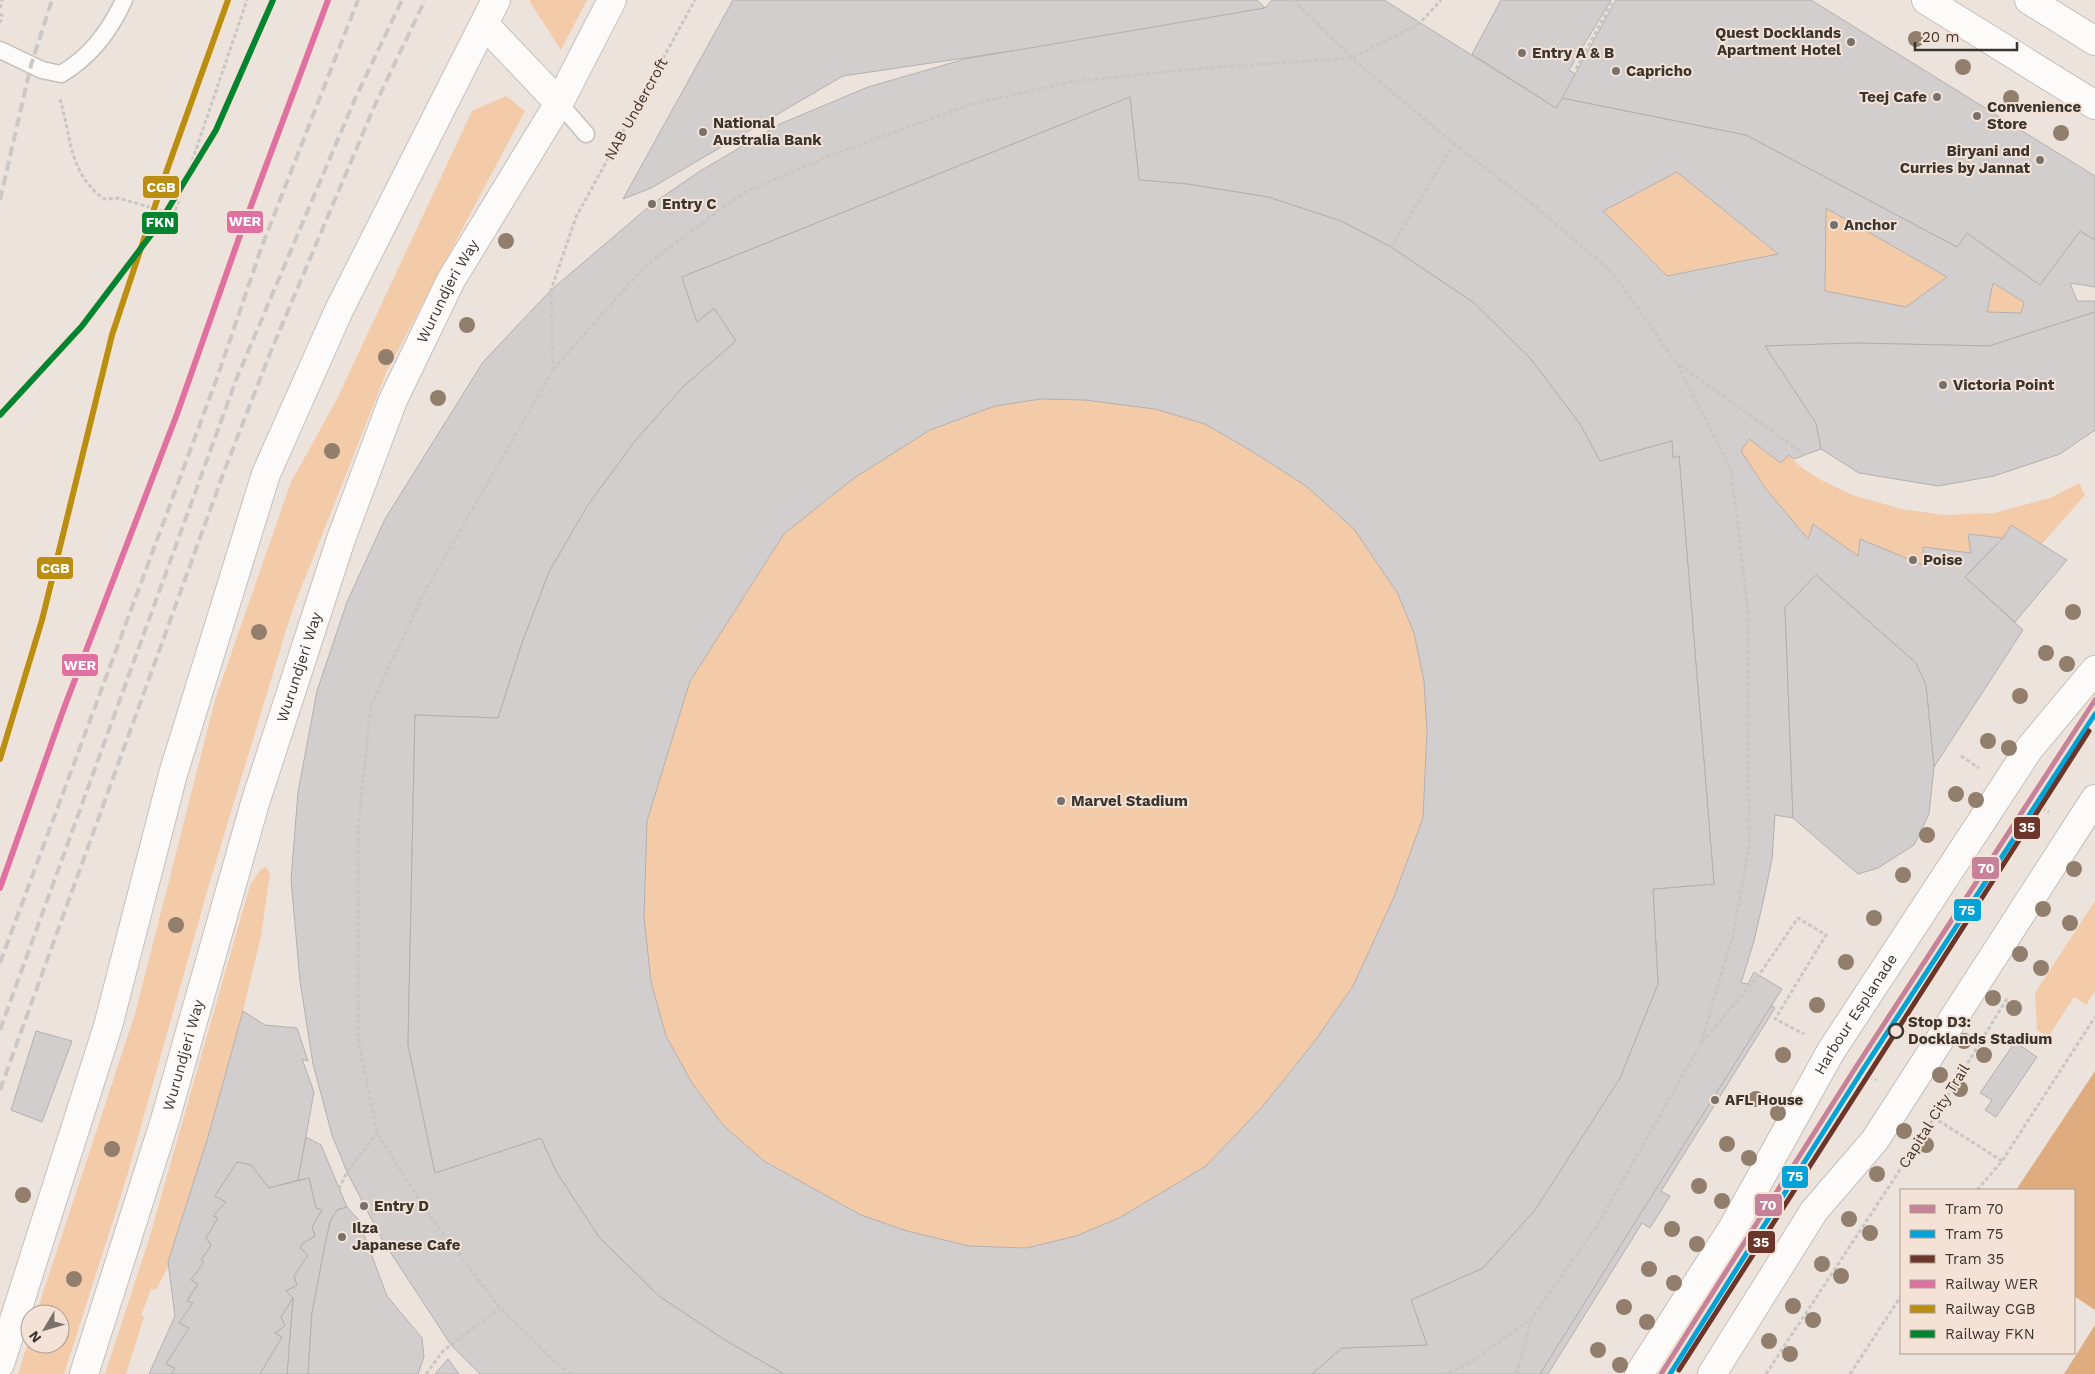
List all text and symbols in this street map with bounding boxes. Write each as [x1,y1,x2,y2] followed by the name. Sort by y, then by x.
[1915,20,2018,52] scale bar
[1715,24,1841,59] place label: Quest Docklands Apartment Hotel
[1922,28,1960,46] text: 20 m
[1845,36,1857,48] marker: Quest Docklands Apartment Hotel
[1532,44,1614,62] place label: Entry A & B
[1516,47,1528,59] marker: Entry A & B
[600,54,672,163] street label: NAB Undercroft
[1626,62,1692,80] place label: Capricho
[1610,65,1622,77] marker: Capricho
[1859,88,1927,106] place label: Teej Cafe
[1931,91,1943,103] marker: Teej Cafe
[1987,98,2081,133] place label: Convenience Store
[1971,110,1983,122] marker: Convenience Store
[713,114,822,149] place label: National Australia Bank
[697,126,709,138] marker: National Australia Bank
[1900,142,2030,177] place label: Biryani and Curries by Jannat
[2034,154,2046,166] marker: Biryani and Curries by Jannat
[142,175,180,199] line badge: CGB
[146,179,176,195] text: CGB
[662,195,716,213] place label: Entry C
[646,198,658,210] marker: Entry C
[226,210,264,234] line badge: WER
[141,211,179,235] line badge: FKN
[229,213,262,229] text: WER
[146,214,174,230] text: FKN
[1844,216,1897,234] place label: Anchor
[1828,219,1840,231] marker: Anchor
[413,236,483,346] street label: Wurundjeri Way
[1953,376,2055,394] place label: Victoria Point
[1937,379,1949,391] marker: Victoria Point
[1923,551,1963,569] place label: Poise
[1907,554,1919,566] marker: Poise
[36,556,74,580] line badge: CGB
[40,560,70,576] text: CGB
[273,610,326,724] street label: Wurundjeri Way
[61,653,99,677] line badge: WER
[64,657,97,673] text: WER
[1071,792,1188,810] place label: Marvel Stadium
[1055,795,1067,807] marker: Marvel Stadium
[2013,816,2041,840] line badge: 35
[2019,819,2035,835] text: 35
[1971,856,2000,880] line badge: 70
[1977,860,1995,876] text: 70
[1953,898,1982,922] line badge: 75
[1959,902,1975,918] text: 75
[1811,951,1901,1078] street label: Harbour Esplanade
[159,997,208,1113] street label: Wurundjeri Way
[1908,1013,2052,1048] place label: Stop D3: Docklands Stadium
[1888,1023,1904,1039] marker: Stop D3: Docklands Stadium
[1895,1060,1974,1172] street label: Capital City Trail
[1725,1091,1804,1109] place label: AFL House
[1709,1094,1721,1106] marker: AFL House
[1781,1165,1809,1189] line badge: 75
[1787,1168,1803,1184] text: 75
[1900,1189,2075,1354] legend
[1754,1193,1783,1217] line badge: 70
[374,1197,429,1215] place label: Entry D
[1759,1197,1777,1213] text: 70
[358,1200,370,1212] marker: Entry D
[1945,1200,2004,1218] text: Tram 70
[352,1219,461,1254] place label: Ilza Japanese Cafe
[1945,1225,2003,1243] text: Tram 75
[1747,1230,1776,1254] line badge: 35
[336,1231,348,1243] marker: Ilza Japanese Cafe
[1753,1234,1769,1250] text: 35
[1945,1250,2004,1268] text: Tram 35
[1945,1275,2038,1293] text: Railway WER
[1945,1300,2036,1318] text: Railway CGB
[20,1304,70,1354] north arrow
[1945,1325,2035,1343] text: Railway FKN
[25,1328,44,1346] text: N

